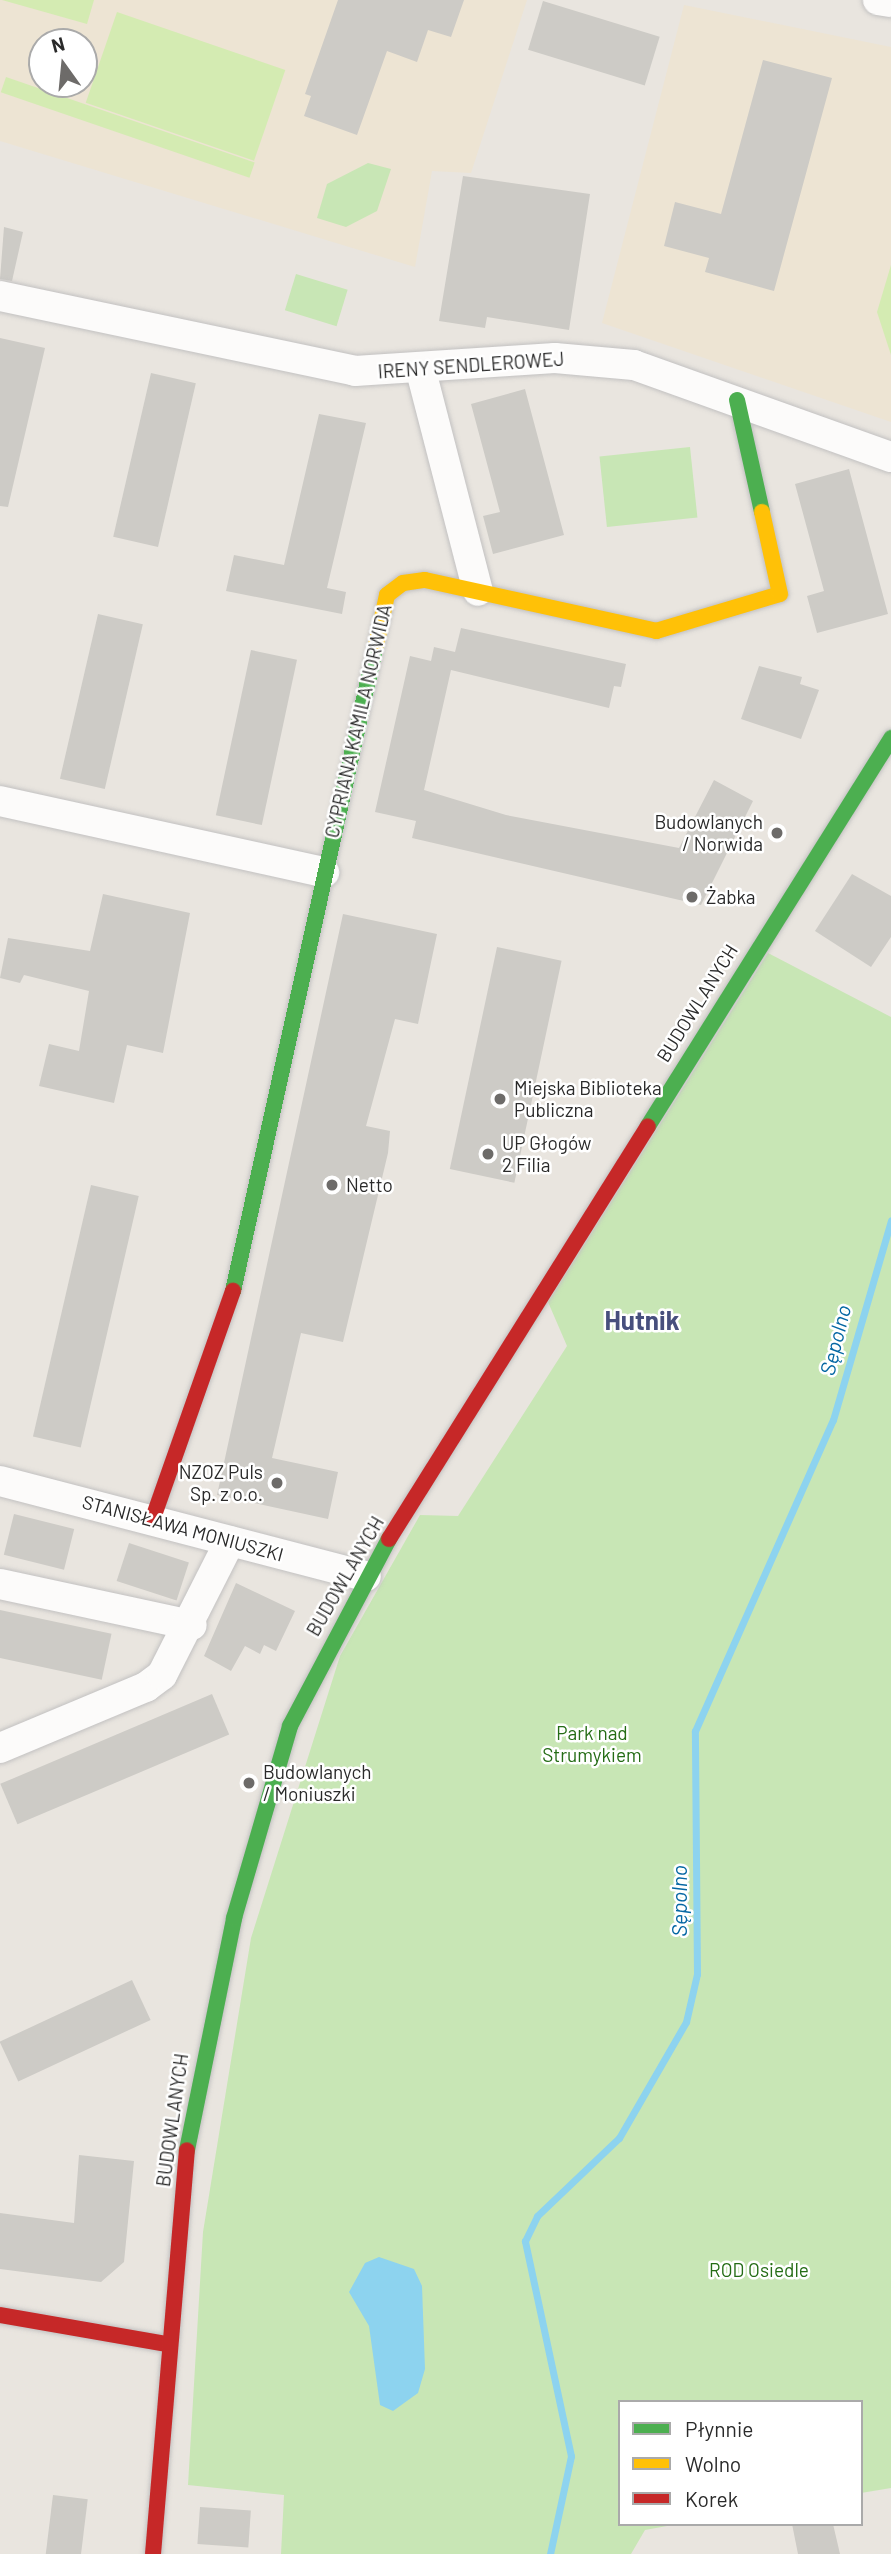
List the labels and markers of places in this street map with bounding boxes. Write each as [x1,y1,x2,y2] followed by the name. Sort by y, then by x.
[654,811,763,855] place label: Budowlanych / Norwida
[769,825,785,841] marker: Budowlanych / Norwida
[706,886,756,908] place label: Żabka
[684,889,700,905] marker: Żabka
[514,1077,662,1121] place label: Miejska Biblioteka Publiczna
[492,1091,508,1107] marker: Miejska Biblioteka Publiczna
[502,1132,592,1176] place label: UP Głogów 2 Filia
[480,1146,496,1162] marker: UP Głogów 2 Filia
[346,1174,393,1196] place label: Netto
[324,1177,340,1193] marker: Netto
[179,1461,263,1505] place label: NZOZ Puls Sp. z o.o.
[269,1475,285,1491] marker: NZOZ Puls Sp. z o.o.
[263,1761,372,1805] place label: Budowlanych / Moniuszki
[241,1775,257,1791] marker: Budowlanych / Moniuszki

